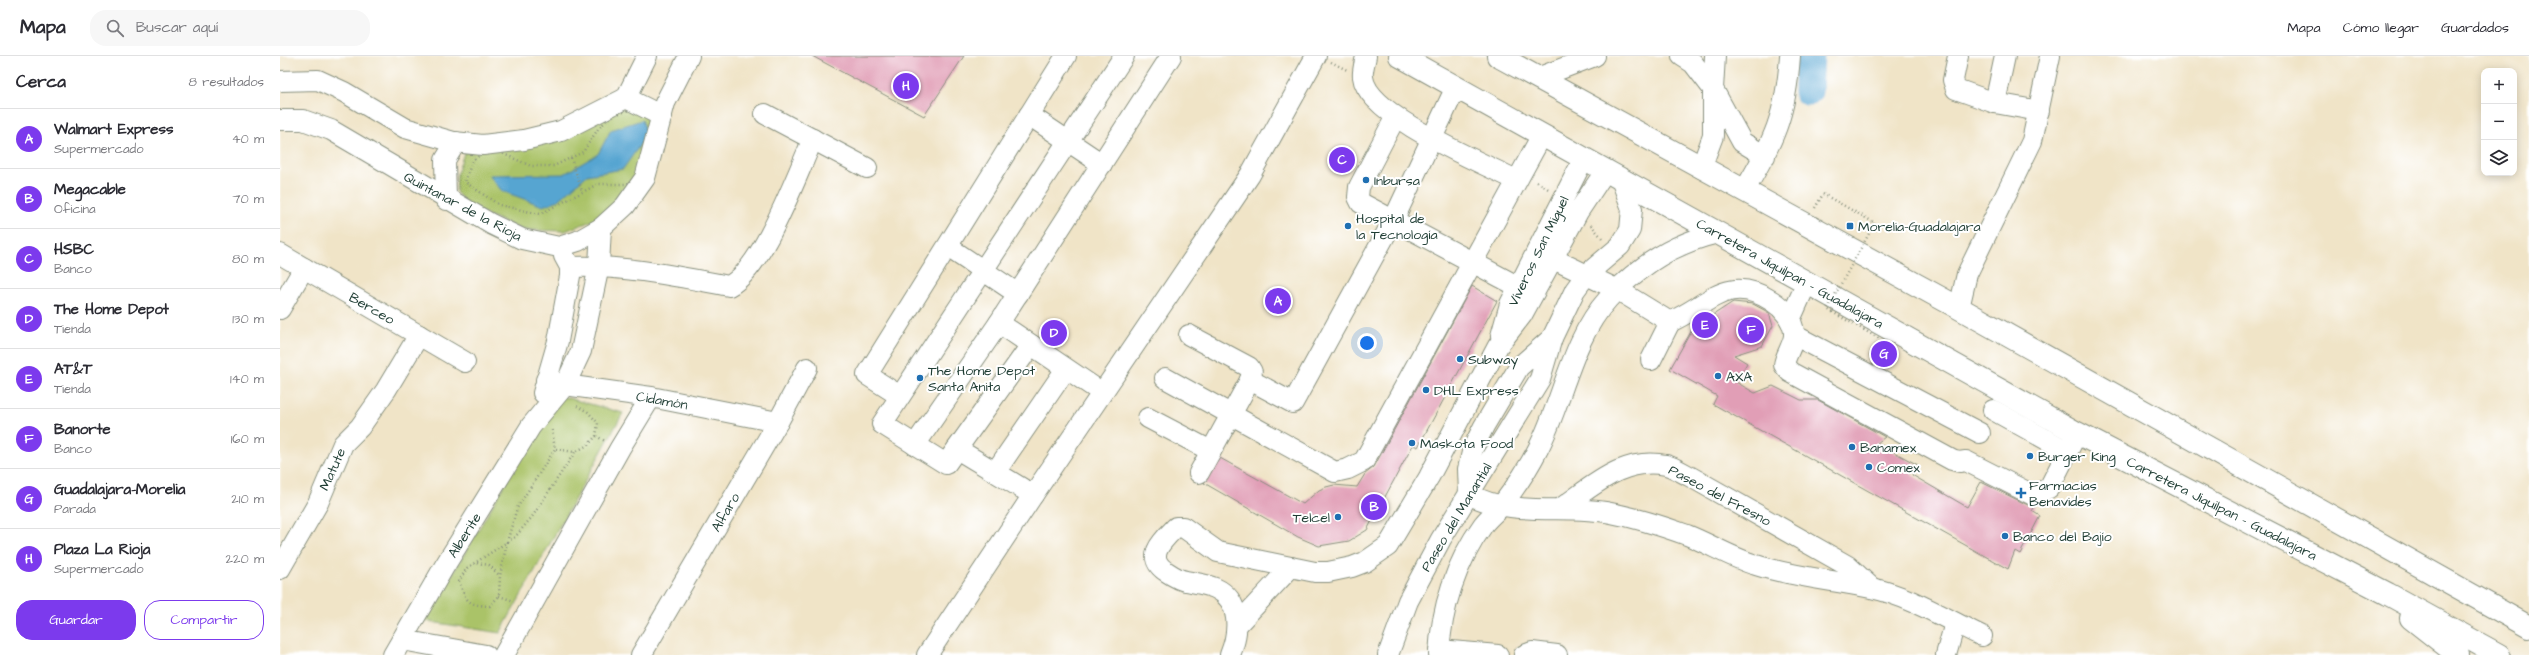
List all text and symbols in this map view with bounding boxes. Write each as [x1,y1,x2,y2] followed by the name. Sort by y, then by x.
[90,10,370,46] search box
[20,14,66,41] text: Mapa
[104,17,126,39] icon: search
[136,17,218,38] text: Buscar aquí
[2287,18,2321,38] text: Mapa
[2343,18,2419,38] text: Cómo llegar
[2441,18,2509,38] text: Guardados
[2481,68,2517,176] map controls
[2481,68,2517,104] button: +
[16,70,66,94] text: Cerca
[893,71,919,101] pin: H
[189,73,264,91] text: 8 resultados
[2481,104,2517,140] button: −
[54,119,174,140] text: Walmart Express
[25,130,33,148] text: A
[232,130,264,148] text: 40 m
[54,140,144,158] text: Supermercado
[2481,140,2517,176] button: layers
[1329,145,1355,175] pin: C
[400,167,525,247] street label: Quintanar de la Rioja
[1374,171,1420,191] place label: Inbursa
[1361,175,1371,185] marker: Inbursa
[54,179,126,200] text: Megacable
[24,190,34,208] text: B
[232,190,264,208] text: 70 m
[1503,193,1574,310] street label: Víveros San Miguel
[54,200,96,218] text: Oficina
[1356,209,1438,245] place label: Hospital de la Tecnología
[1692,214,1887,334] street label: Carretera Jiquilpan - Guadalajara
[1858,217,1981,237] place label: Morelia-Guadalajara
[1343,221,1353,231] marker: Hospital de la Tecnología
[1845,221,1855,231] marker: Morelia-Guadalajara
[54,239,94,260] text: HSBC
[24,250,34,268] text: C
[232,250,264,268] text: 80 m
[54,260,92,278] text: Banco
[1265,286,1291,316] pin: A
[345,288,398,330] street label: Berceo
[54,299,169,320] text: The Home Depot
[25,310,33,328] text: D
[232,310,264,328] text: 130 m
[1692,310,1718,340] pin: E
[1738,315,1764,345] pin: F
[1041,318,1067,348] pin: D
[54,320,91,338] text: Tienda
[1357,333,1377,353] your location
[1871,339,1897,369] pin: G
[1468,350,1518,370] place label: Subway
[1455,354,1465,364] marker: Subway
[54,359,92,380] text: AT&T
[928,361,1036,397] place label: The Home Depot Santa Anita
[1726,367,1752,387] place label: AXA
[25,370,33,388] text: E
[230,370,264,388] text: 140 m
[1713,371,1723,381] marker: AXA
[915,373,925,383] marker: The Home Depot Santa Anita
[54,380,91,398] text: Tienda
[1434,381,1519,401] place label: DHL Express
[1421,385,1431,395] marker: DHL Express
[634,387,689,415] street label: Cidamón
[54,419,111,440] text: Banorte
[24,430,34,448] text: F
[231,430,264,448] text: 160 m
[1420,434,1513,454] place label: Maskota Food
[1407,438,1417,448] marker: Maskota Food
[1860,438,1917,458] place label: Banamex
[54,440,92,458] text: Banco
[1847,442,1857,452] marker: Banamex
[315,445,351,494] street label: Matute
[2038,447,2116,467] place label: Burger King
[2025,451,2035,461] marker: Burger King
[2123,452,2320,566] street label: Carretera Jiquilpan - Guadalajara
[1877,458,1920,478] place label: Comex
[1416,459,1497,576] street label: Paseo del Manantial
[1665,460,1774,531] street label: Paseo del Fresno
[1864,462,1874,472] marker: Comex
[2029,476,2097,512] place label: Farmacias Benavides
[54,479,185,500] text: Guadalajara-Morelia
[2016,488,2026,498] marker: Farmacias Benavides
[706,489,745,536] street label: Alfaro
[24,490,34,508] text: G
[231,490,264,508] text: 210 m
[1361,492,1387,522] pin: B
[54,500,96,518] text: Parada
[1293,508,1330,528] place label: Telcel
[443,509,487,562] street label: Alberite
[1333,512,1343,522] marker: Telcel
[2013,527,2112,547] place label: Banco del Bajío
[2000,531,2010,541] marker: Banco del Bajío
[54,539,150,560] text: Plaza La Rioja
[25,550,33,568] text: H
[226,550,264,568] text: 220 m
[54,560,144,578] text: Supermercado
[16,600,136,640] button: Guardar
[144,600,264,640] button: Compartir

